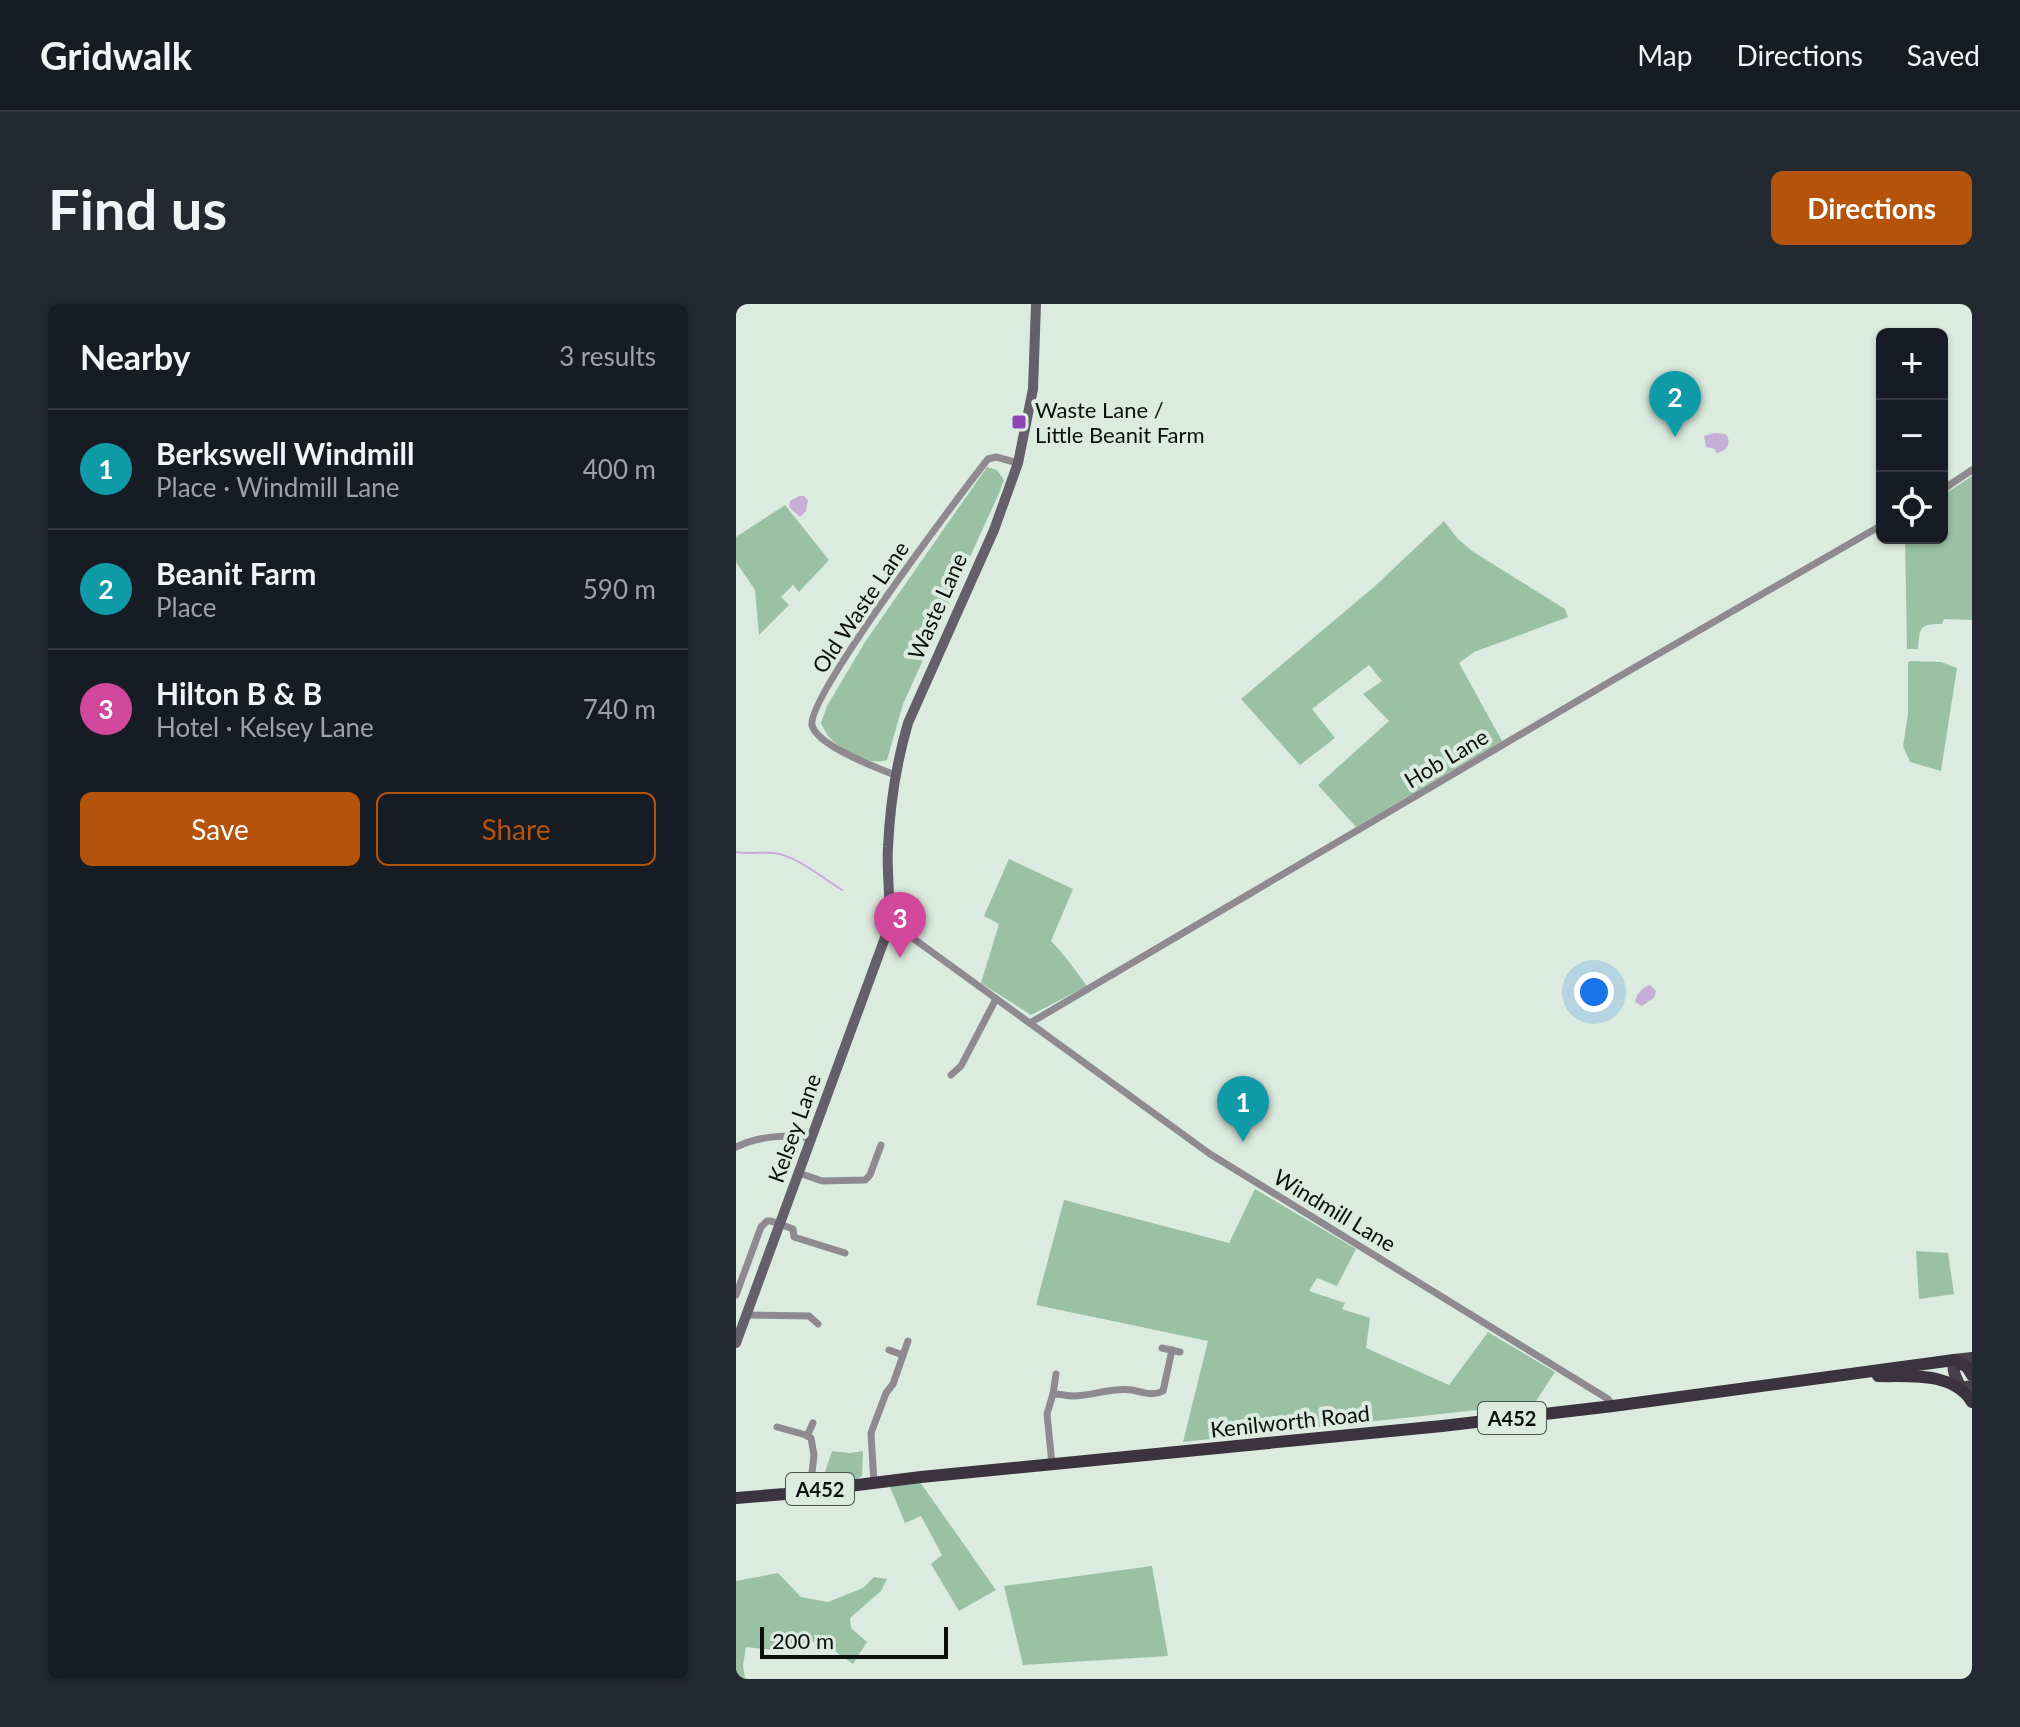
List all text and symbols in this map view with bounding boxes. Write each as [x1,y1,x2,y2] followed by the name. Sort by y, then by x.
[40,32,192,78] text: Gridwalk
[1637,38,1692,72] text: Map
[1736,38,1863,72] text: Directions
[1907,38,1980,72] text: Saved
[1771,171,1972,245] button: Directions
[48,175,227,242] text: Find us
[1876,328,1948,544] map controls
[1876,328,1948,400] button: +
[80,336,191,377] text: Nearby
[559,340,656,372] text: 3 results
[1649,371,1701,437] pin: 2
[1035,396,1205,448] place label: Waste Lane / Little Beanit Farm
[1876,400,1948,472] button: −
[1010,413,1028,431] marker: Waste Lane / Little Beanit Farm
[156,435,414,471] text: Berkswell Windmill
[98,453,114,485] text: 1
[583,453,656,485] text: 400 m
[156,471,399,503] text: Place · Windmill Lane
[1876,472,1948,544] button: locate
[806,536,914,678] street label: Old Waste Lane
[902,549,972,663] street label: Waste Lane
[156,555,316,591] text: Beanit Farm
[98,573,114,605] text: 2
[583,573,656,605] text: 590 m
[156,591,217,623] text: Place
[156,675,322,711] text: Hilton B & B
[98,693,114,725] text: 3
[583,693,656,725] text: 740 m
[156,711,374,743] text: Hotel · Kelsey Lane
[1399,722,1493,794] street label: Hob Lane
[80,792,360,866] button: Save
[376,792,656,866] button: Share
[874,892,926,958] pin: 3
[1574,972,1614,1012] your location
[762,1070,826,1186] street label: Kelsey Lane
[1217,1076,1269,1142] pin: 1
[1269,1163,1401,1257] street label: Windmill Lane
[1209,1399,1371,1443] street label: Kenilworth Road
[1478,1402,1546,1434] road number: A452
[786,1473,854,1505] road number: A452
[760,1623,948,1659] scale bar
[772,1627,834,1654] text: 200 m

